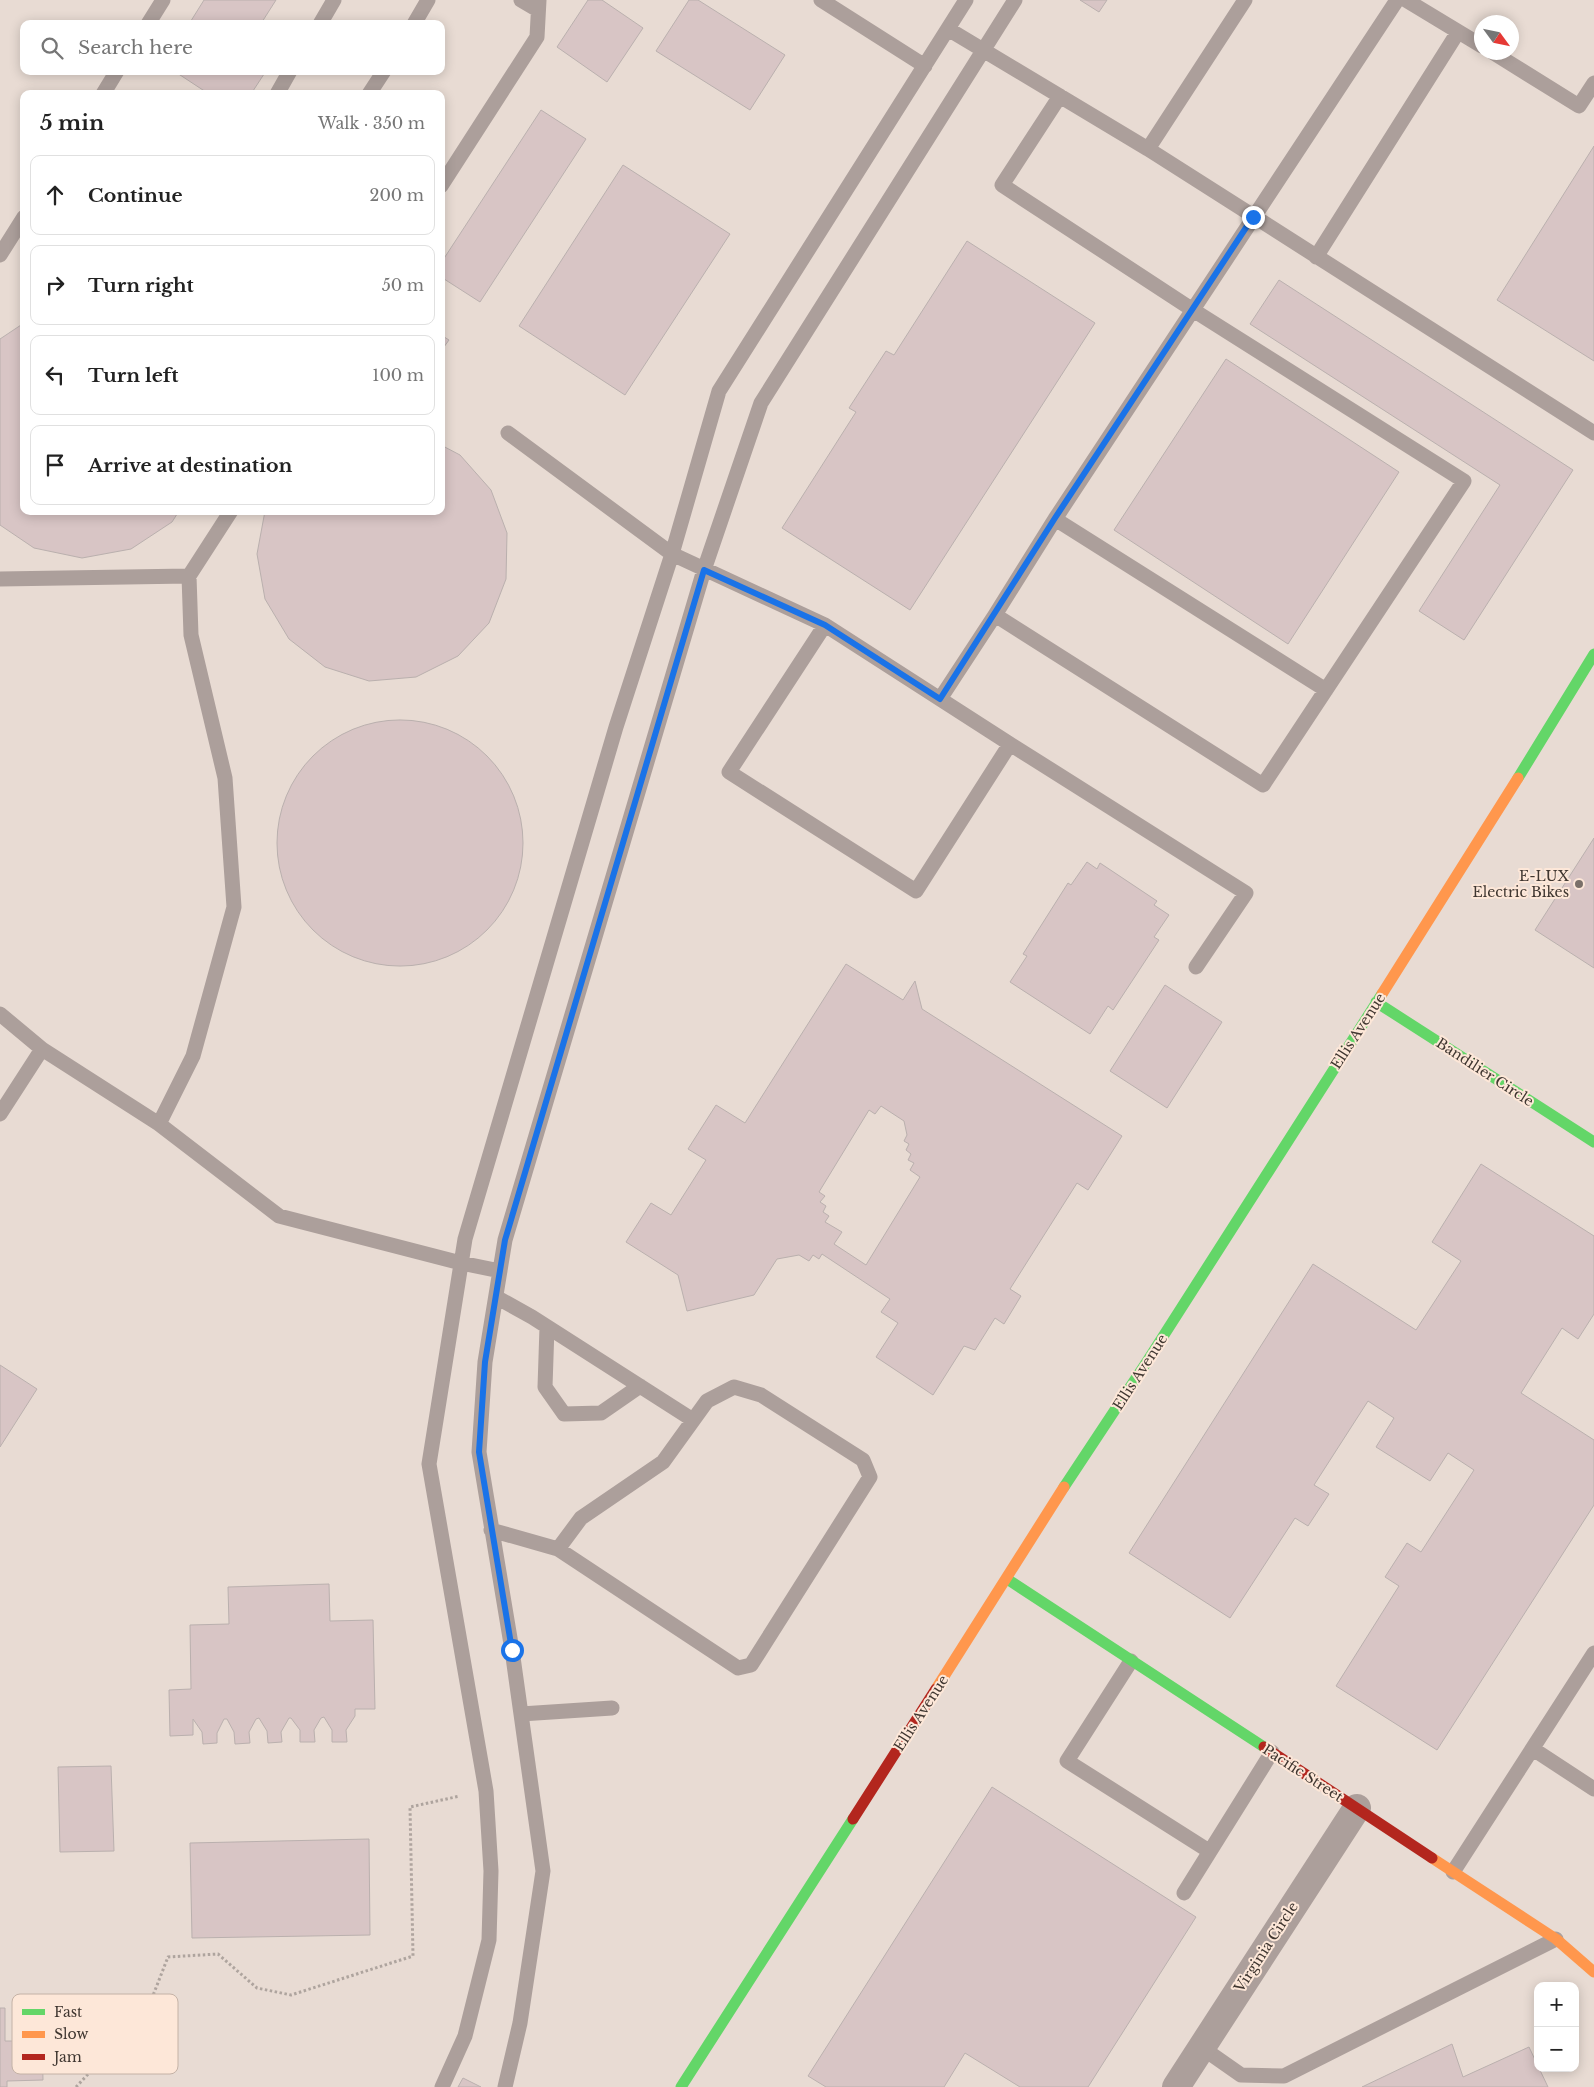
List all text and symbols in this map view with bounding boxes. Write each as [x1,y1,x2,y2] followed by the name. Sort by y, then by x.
[1474,15,1519,60] north arrow
[20,20,445,75] search box
[38,34,66,62] icon: search
[78,36,193,59] text: Search here
[40,110,104,136] text: 5 min
[318,113,425,133] text: Walk · 350 m
[41,181,69,209] icon: ahead
[88,184,183,207] text: Continue
[370,185,424,205] text: 200 m
[1242,206,1265,229] route end
[41,271,69,299] icon: right
[88,274,194,297] text: Turn right
[382,275,424,295] text: 50 m
[41,361,69,389] icon: left
[88,364,179,387] text: Turn left
[372,365,424,385] text: 100 m
[41,451,69,479] icon: arrive
[88,454,292,477] text: Arrive at destination
[1472,867,1570,901] place label: E-LUX Electric Bikes
[1573,878,1585,890] marker: E-LUX Electric Bikes
[1327,990,1389,1072] street label: Ellis Avenue
[1433,1034,1537,1110] street label: Bandilier Circle
[1109,1331,1171,1413] street label: Ellis Avenue
[501,1639,524,1662] route start
[890,1672,952,1754] street label: Ellis Avenue
[1259,1740,1347,1806] street label: Pacific Street
[1230,1898,1302,1996] street label: Virginia Circle
[1534,1982,1579,2072] map controls
[1534,1982,1579,2027] button: +
[12,1994,178,2074] legend
[54,2003,83,2021] text: Fast
[54,2025,88,2043] text: Slow
[1534,2027,1579,2072] button: −
[52,2048,82,2066] text: Jam

